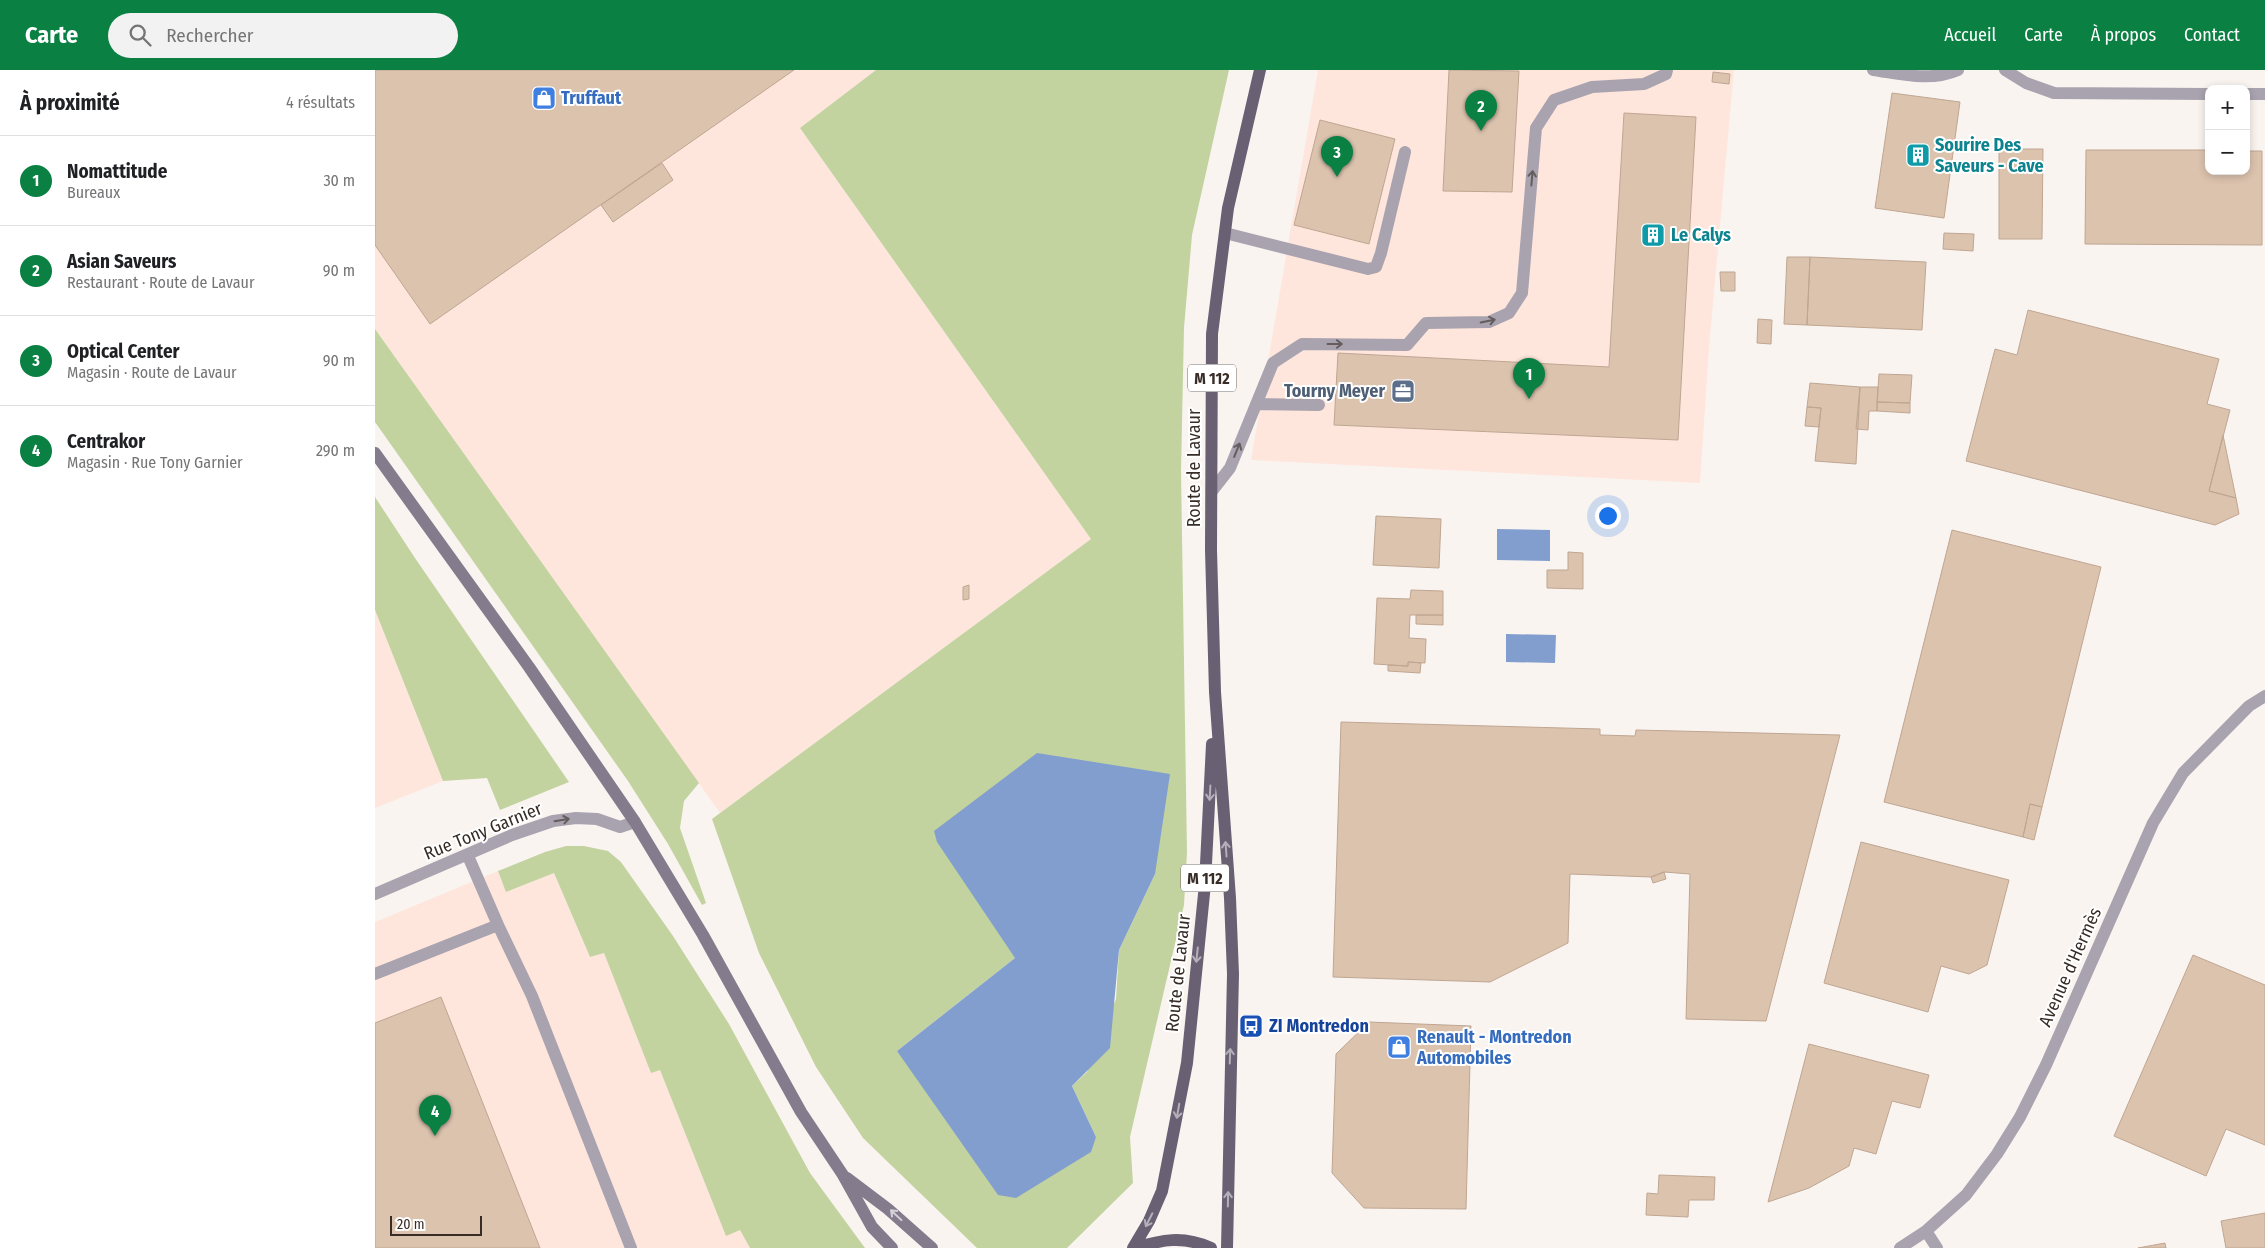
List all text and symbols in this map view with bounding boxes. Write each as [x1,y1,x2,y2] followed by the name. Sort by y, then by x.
[108,13,458,58] search box
[25,21,78,49] text: Carte
[126,21,154,49] icon: search
[166,24,253,47] text: Rechercher
[1944,24,1996,46] text: Accueil
[2024,24,2063,46] text: Carte
[2091,24,2156,46] text: À propos
[2184,24,2240,46] text: Contact
[531,85,557,111] shop icon: Truffaut
[2205,85,2250,175] map controls
[2205,85,2250,130] button: +
[561,87,622,109] place label: Truffaut
[20,90,120,116] text: À proximité
[1465,90,1497,131] pin: 2
[286,93,355,112] text: 4 résultats
[2205,130,2250,175] button: −
[1935,134,2044,177] place label: Sourire Des Saveurs - Cave
[1321,136,1353,177] pin: 3
[1905,142,1931,168] building icon: Sourire Des Saveurs - Cave
[67,160,167,183] text: Nomattitude
[1527,170,1536,186] one-way arrow
[33,171,39,190] text: 1
[323,171,355,190] text: 30 m
[67,183,120,202] text: Bureaux
[1640,222,1666,248] building icon: Le Calys
[1671,224,1731,246] place label: Le Calys
[67,250,176,273] text: Asian Saveurs
[32,261,40,280] text: 2
[323,261,355,280] text: 90 m
[67,273,254,292] text: Restaurant · Route de Lavaur
[1479,315,1495,325] one-way arrow
[1327,339,1343,349] one-way arrow
[67,340,179,363] text: Optical Center
[32,351,40,370] text: 3
[323,351,355,370] text: 90 m
[1513,358,1545,399] pin: 1
[67,363,237,382] text: Magasin · Route de Lavaur
[1188,364,1236,392] road number: M 112
[1390,378,1416,404] office icon: Tourny Meyer
[1284,380,1385,402] place label: Tourny Meyer
[1183,408,1205,527] street label: Route de Lavaur
[67,430,145,453] text: Centrakor
[32,441,40,460] text: 4
[316,441,355,460] text: 290 m
[1233,443,1242,458] one-way arrow
[67,453,243,472] text: Magasin · Rue Tony Garnier
[1595,503,1621,529] your location
[1205,784,1214,800] one-way arrow
[421,797,546,865] street label: Rue Tony Garnier
[554,814,570,824] one-way arrow
[1222,842,1231,858] one-way arrow
[1181,864,1229,891] road number: M 112
[2034,904,2106,1030] street label: Avenue d'Hermès
[1161,912,1195,1033] street label: Route de Lavaur
[1192,946,1202,962] one-way arrow
[1238,1013,1264,1039] bus stop icon: ZI Montredon
[1269,1015,1369,1037] place label: ZI Montredon
[1416,1026,1572,1069] place label: Renault - Montredon Automobiles
[1386,1034,1412,1060] shop icon: Renault - Montredon Automobiles
[1226,1048,1235,1064] one-way arrow
[419,1095,451,1136] pin: 4
[1173,1103,1183,1119] one-way arrow
[1223,1192,1233,1208] one-way arrow
[889,1209,902,1221] one-way arrow
[1144,1212,1153,1227] one-way arrow
[390,1213,483,1236] scale bar
[397,1216,425,1233] text: 20 m

